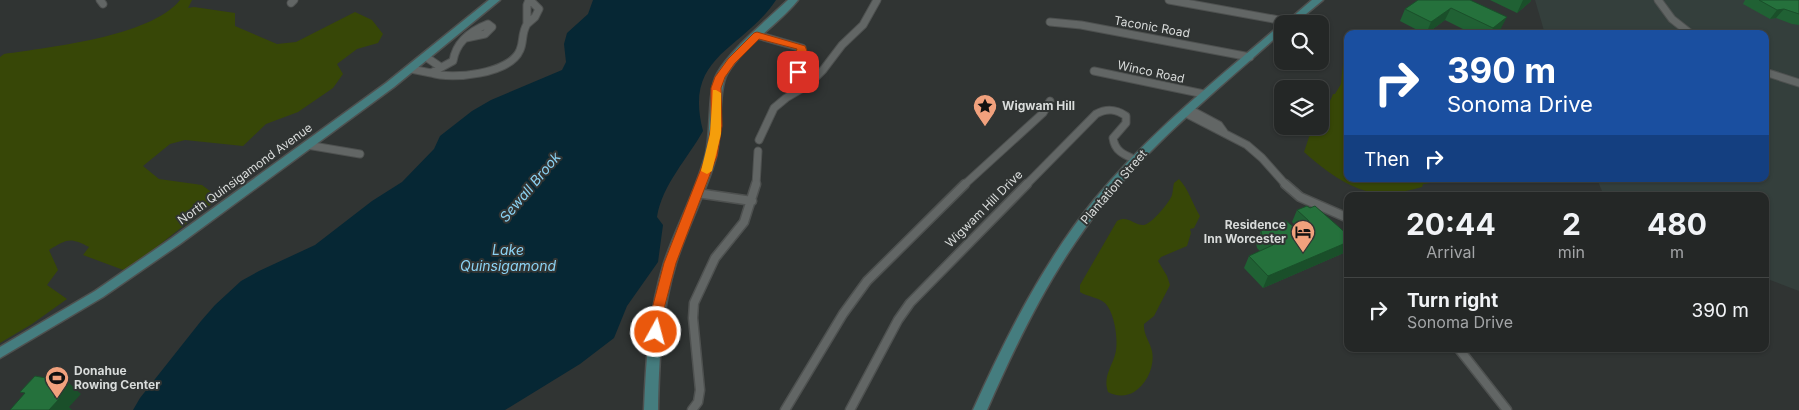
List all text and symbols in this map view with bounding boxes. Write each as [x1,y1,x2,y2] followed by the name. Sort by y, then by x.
[1113,12,1191,41] street label: Taconic Road
[1274,15,1329,135] map controls
[1274,15,1329,70] button: search
[1447,49,1556,91] text: 390 m
[1364,50,1429,115] icon: right
[777,51,819,93] pin
[1116,57,1186,86] street label: Winco Road
[784,58,812,86] icon: arrive
[1274,80,1329,135] button: layers
[1447,91,1593,117] text: Sonoma Drive
[972,93,998,127] place icon: Wigwam Hill
[1002,98,1075,113] place label: Wigwam Hill
[175,120,315,227] street label: North Quinsigamond Avenue
[1420,145,1448,173] icon: right
[1077,146,1150,227] street label: Plantation Street
[495,148,564,225] water label: Sewall Brook
[1364,148,1410,171] text: Then
[942,167,1025,250] street label: Wigwam Hill Drive
[1406,206,1496,242] text: 20:44
[1562,206,1581,242] text: 2
[1647,206,1707,242] text: 480
[1204,217,1286,246] place label: Residence Inn Worcester
[1290,219,1316,253] hotel icon: Residence Inn Worcester
[460,241,556,274] water label: Lake Quinsigamond
[1426,242,1475,262] text: Arrival
[1558,242,1585,262] text: min
[1670,242,1684,262] text: m
[1407,289,1498,312] text: Turn right
[1364,296,1392,324] icon: right
[1692,299,1749,322] text: 390 m
[629,305,681,357] position arrow
[1407,312,1513,332] text: Sonoma Drive
[74,363,160,392] place label: Donahue Rowing Center
[44,365,70,399] sports icon: Donahue Rowing Center

